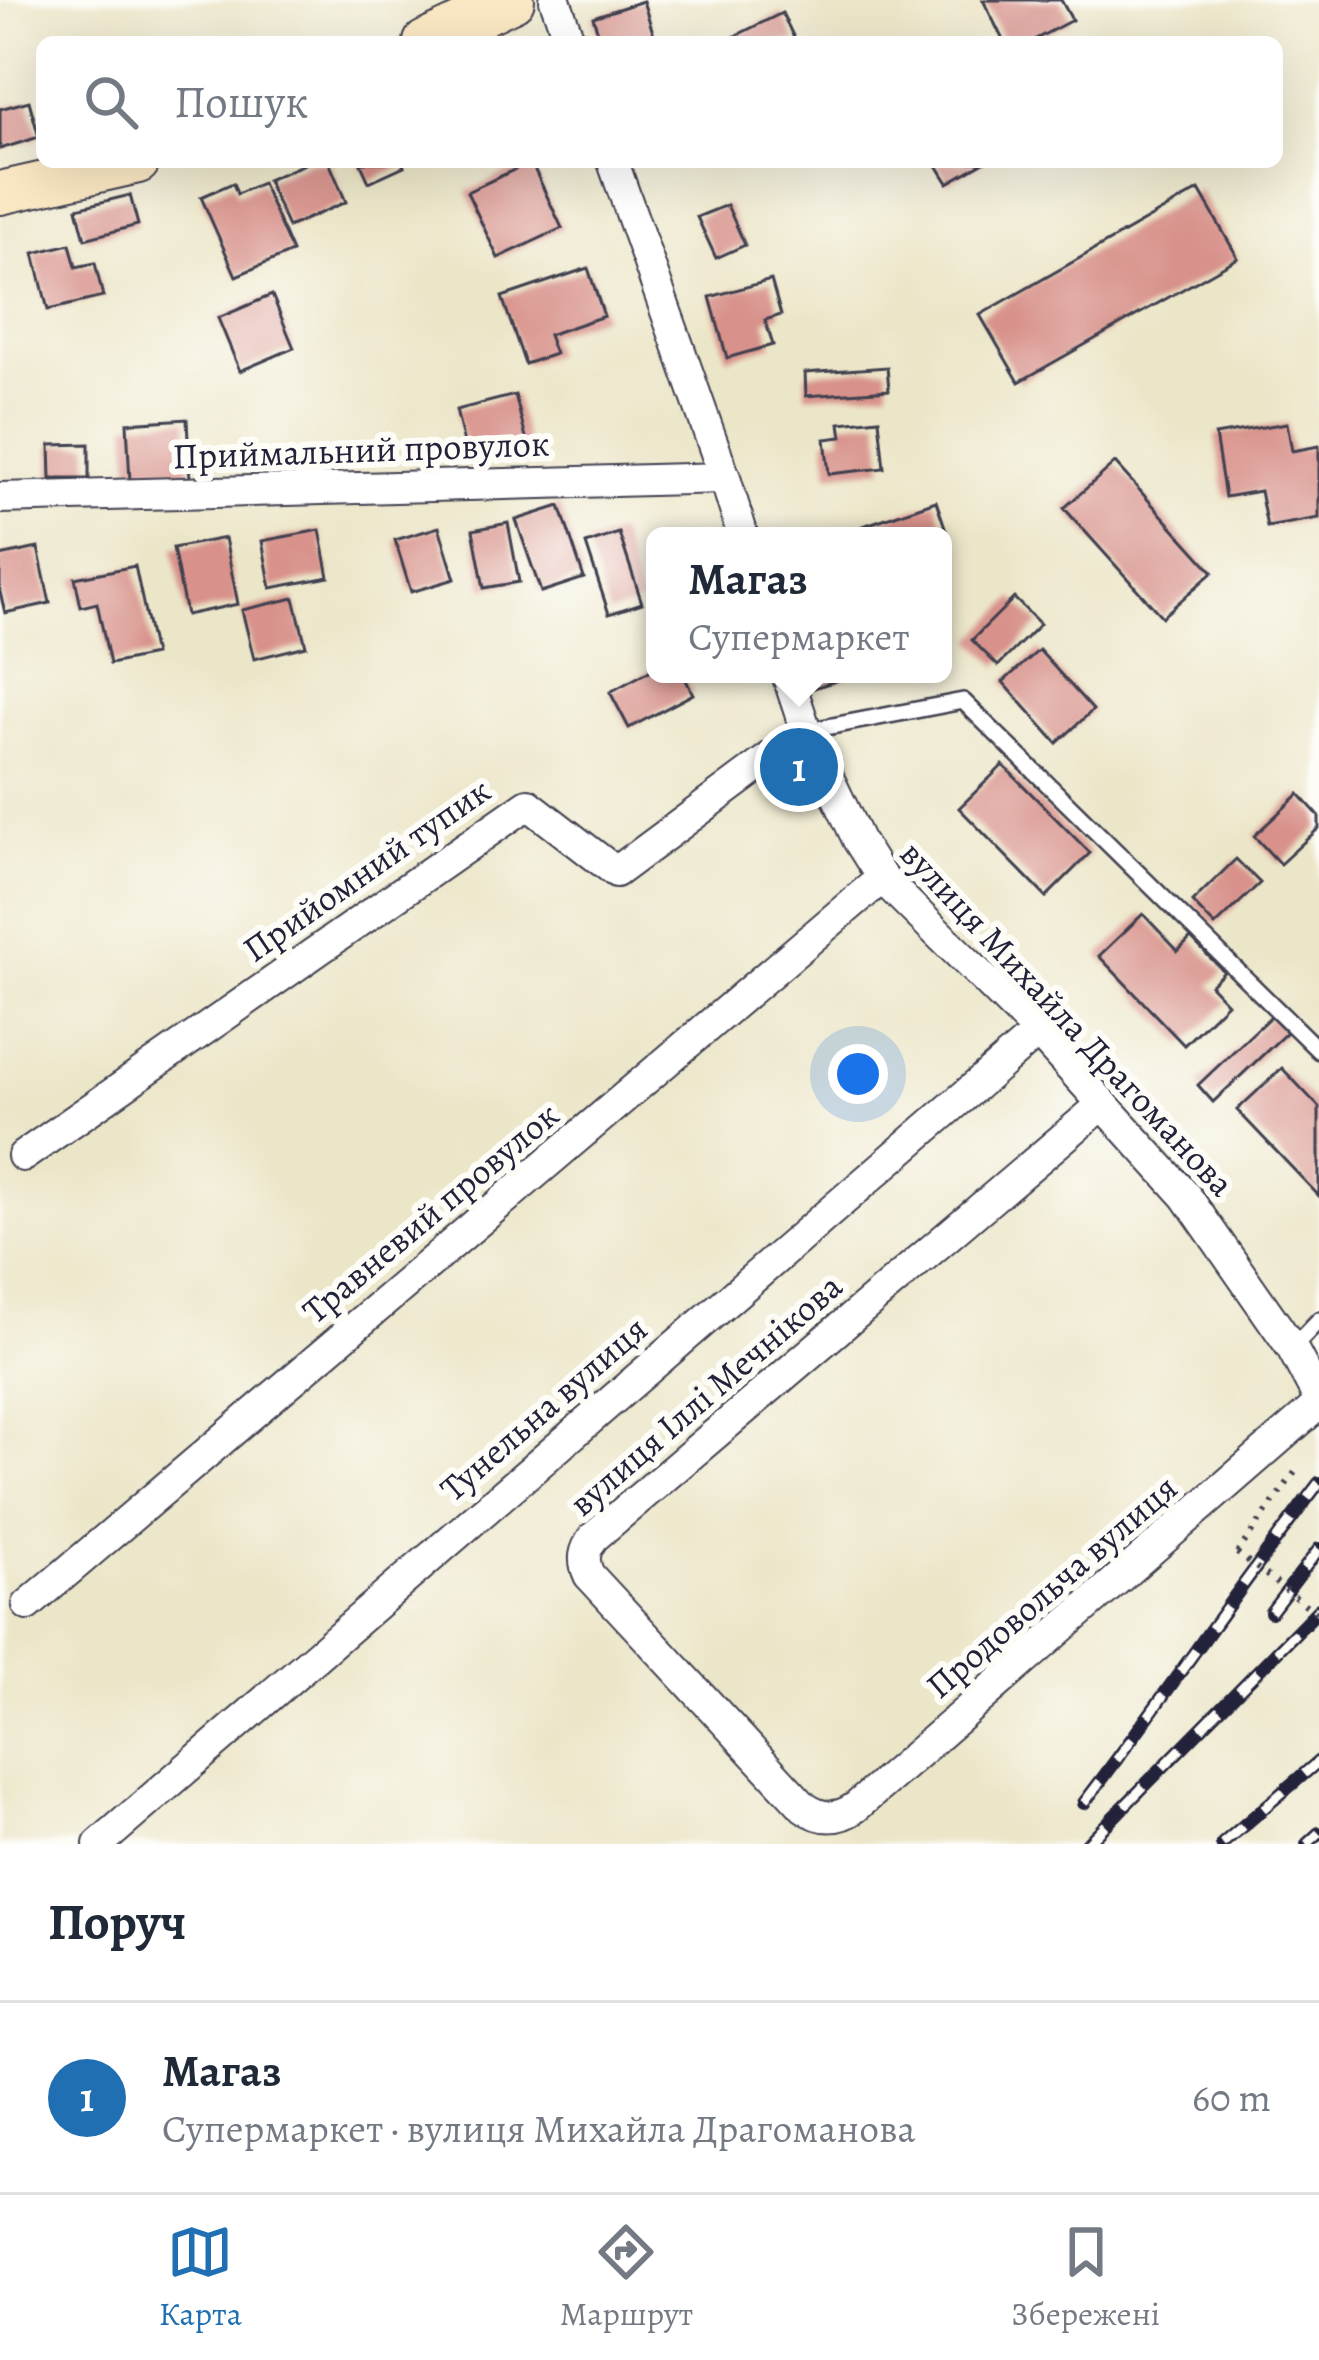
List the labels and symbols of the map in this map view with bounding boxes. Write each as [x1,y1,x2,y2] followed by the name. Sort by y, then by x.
[172,418,550,481] street label: Приймальний провулок
[760,722,838,812] pin: 1
[233,766,500,973] street label: Прийомний тупик
[890,830,1246,1207] street label: вулиця Михайла Драгоманова
[828,1044,888,1104] your location
[292,1091,569,1334] street label: Травневий провулок
[558,1262,853,1527] street label: вулиця Іллі Мечнікова
[429,1305,657,1512] street label: Тунельна вулиця
[915,1463,1188,1709] street label: Продовольча вулиця

